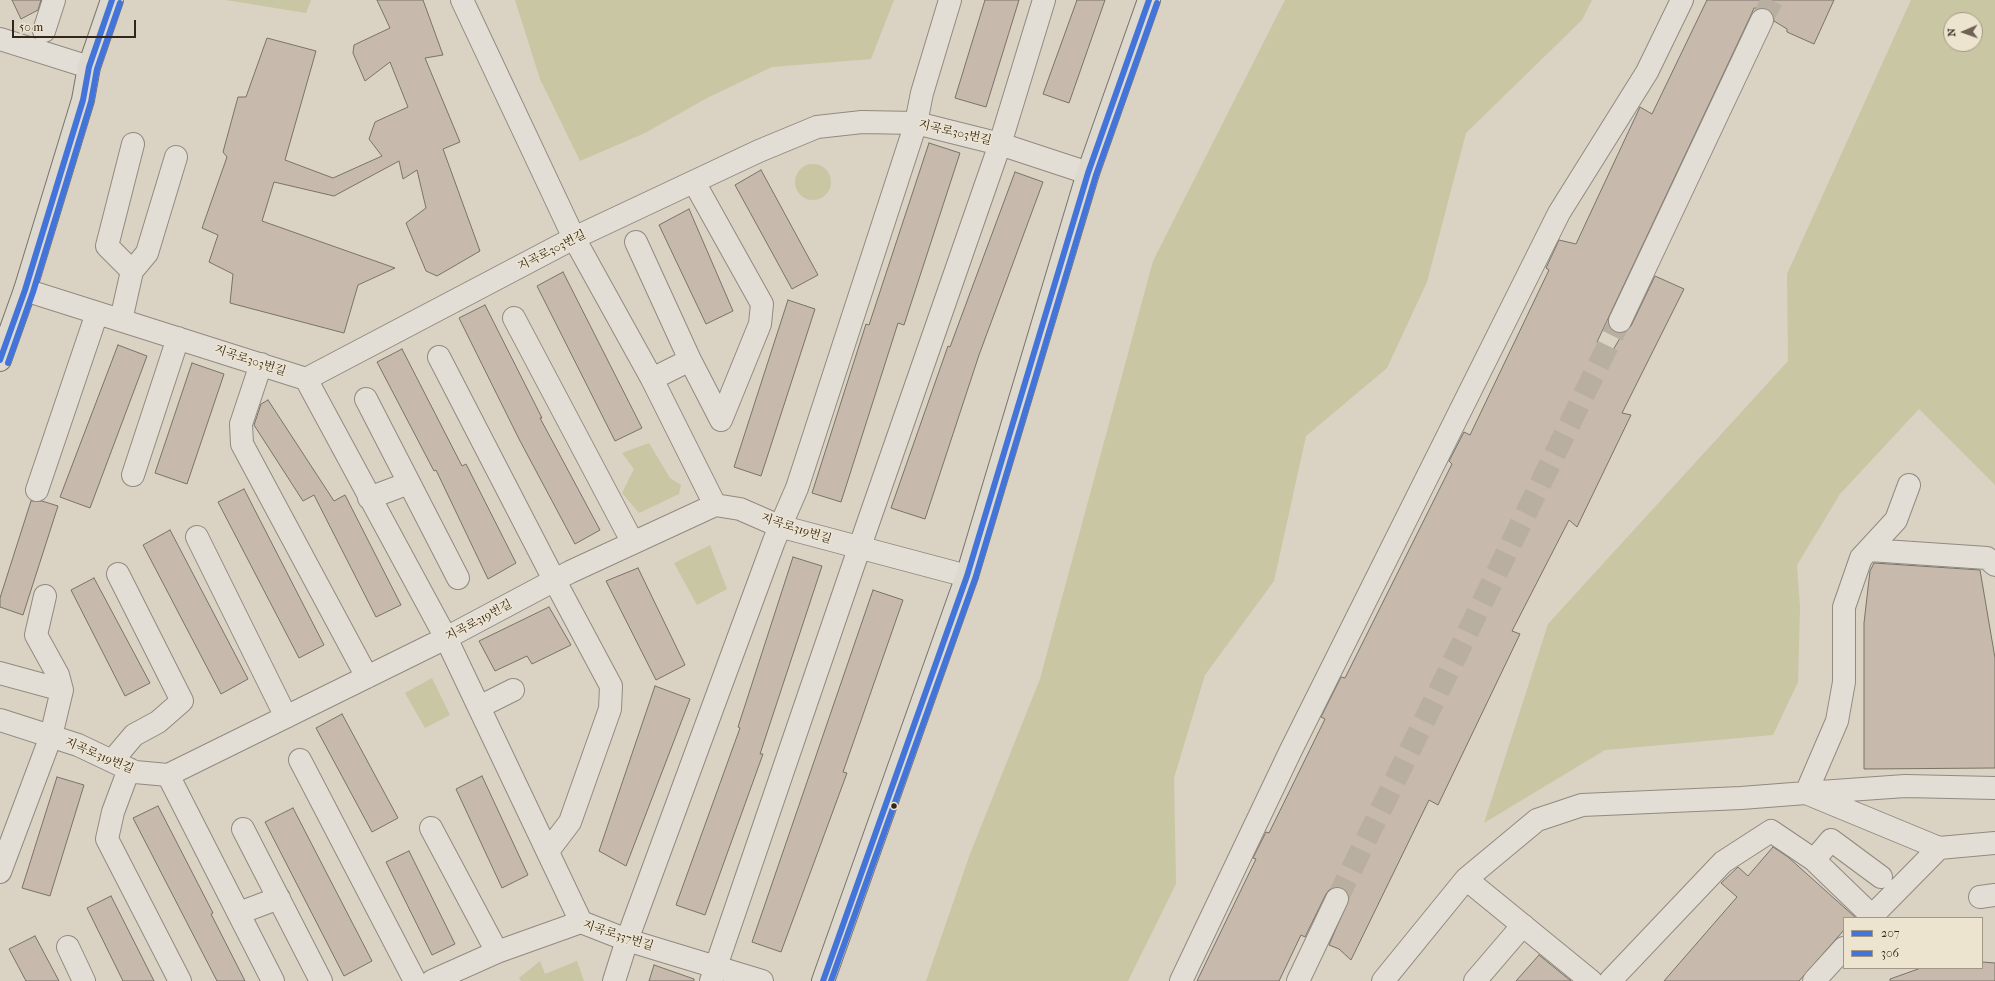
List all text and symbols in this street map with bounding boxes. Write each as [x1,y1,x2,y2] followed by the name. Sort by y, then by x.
[14,12,138,38] scale bar
[1943,12,1983,52] north arrow
[19,20,43,34] text: 50 m
[1945,28,1958,37] text: N
[917,118,993,148] street label: 지곡로303번길
[516,228,588,274] street label: 지곡로303번길
[212,343,288,379] street label: 지곡로303번길
[759,511,833,547] street label: 지곡로319번길
[443,597,515,645] street label: 지곡로319번길
[62,735,136,777] street label: 지곡로319번길
[889,801,899,811] unlabelled marker
[1843,917,1983,969] legend
[581,918,655,954] street label: 지곡로337번길
[1881,926,1900,940] text: 207
[1881,946,1899,960] text: 306

